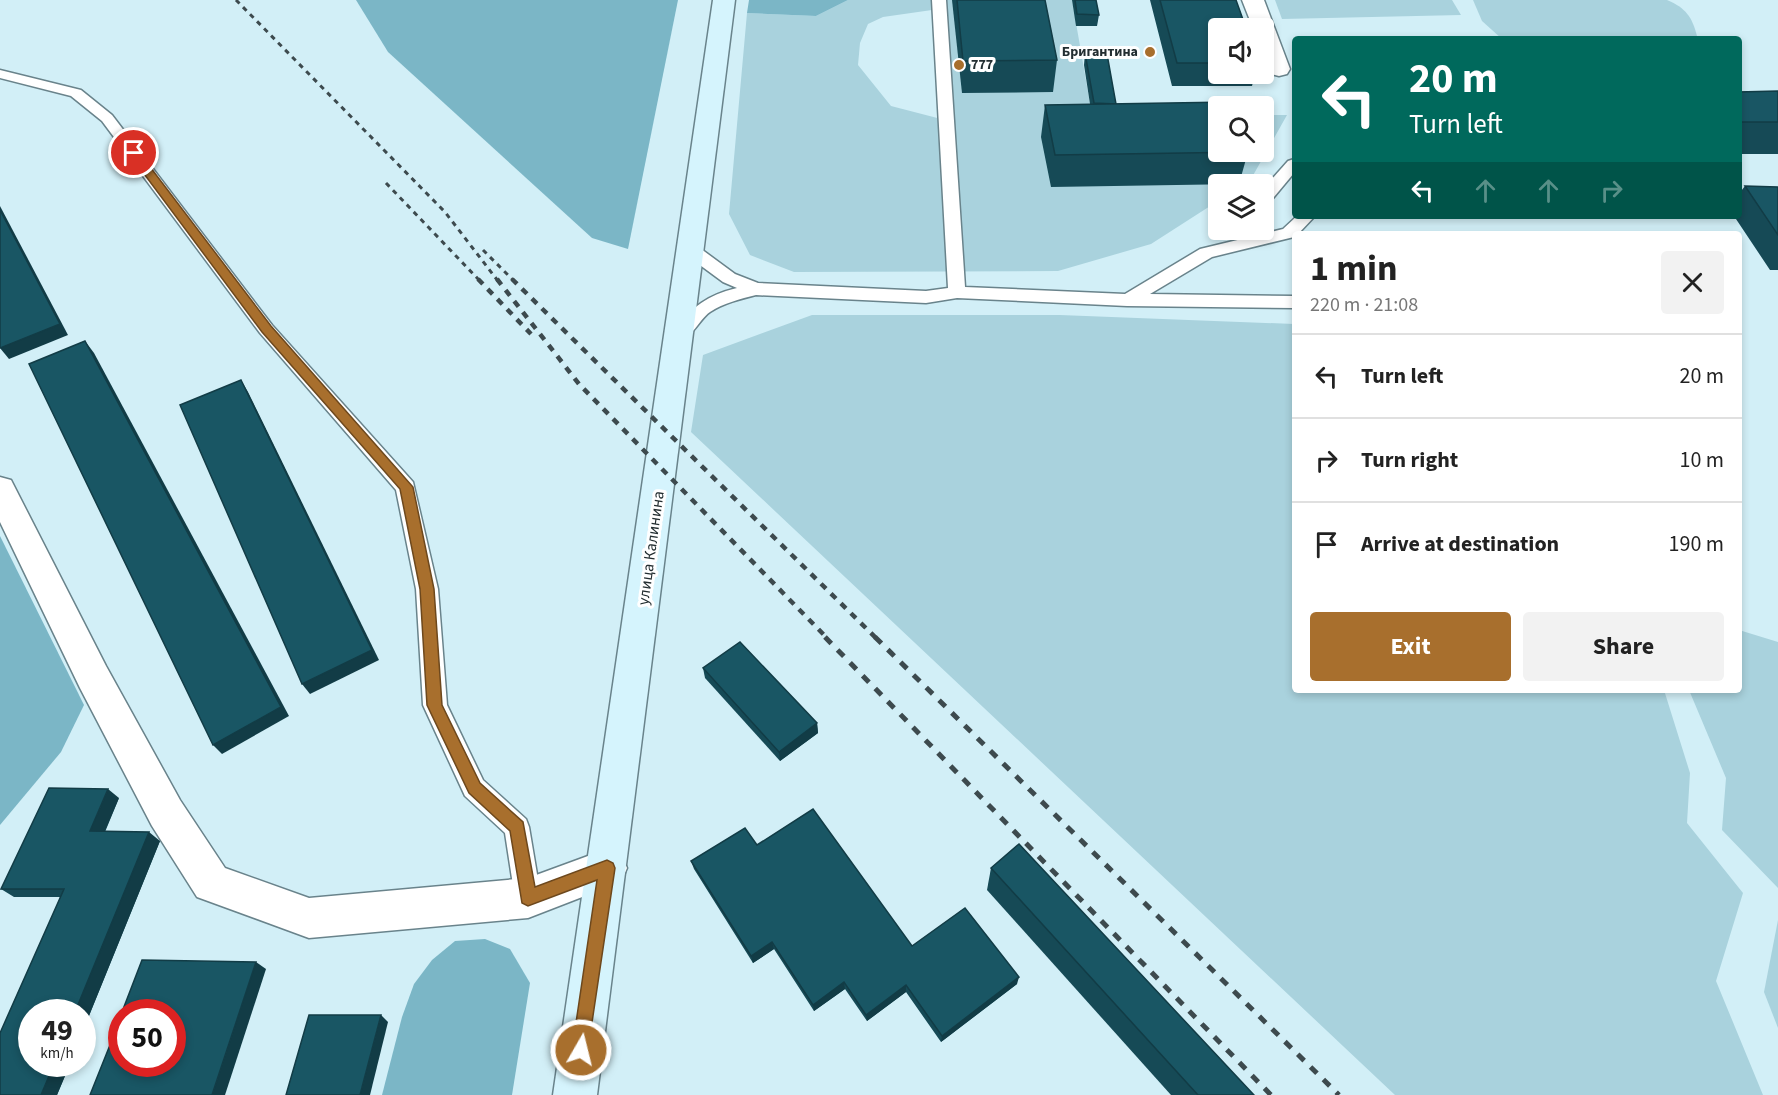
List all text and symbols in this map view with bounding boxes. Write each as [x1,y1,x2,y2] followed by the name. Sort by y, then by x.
[1208,18,1274,240] map controls
[1208,18,1274,84] button: sound
[1062,42,1138,62] place label: Бригантина
[1143,45,1157,59] marker: Бригантина
[1409,49,1498,109] text: 20 m
[971,55,993,75] place label: 777
[952,58,966,72] marker: 777
[1310,60,1388,138] icon: left
[1208,96,1274,162] button: search
[1409,105,1503,144] text: Turn left
[108,127,159,178] pin
[117,136,150,169] icon: arrive
[1208,174,1274,240] button: layers
[1406,174,1439,207] icon: left
[1469,174,1502,207] icon: ahead
[1532,174,1565,207] icon: ahead
[1595,174,1628,207] icon: right
[1310,243,1398,294] text: 1 min
[1661,251,1724,314] button: close
[1310,291,1418,319] text: 220 m · 21:08
[1310,360,1343,393] icon: left
[1361,360,1443,392] text: Turn left
[1679,360,1724,392] text: 20 m
[1310,444,1343,477] icon: right
[1361,444,1458,476] text: Turn right
[1679,444,1724,476] text: 10 m
[632,489,670,607] street label: улица Калинина
[1310,528,1343,561] icon: arrive
[1361,528,1559,560] text: Arrive at destination
[1669,528,1724,560] text: 190 m
[1310,612,1511,681] button: Exit
[1523,612,1724,681] button: Share
[108,999,186,1077] speed limit sign: 50
[41,1009,73,1052] text: 49
[549,1018,613,1082] position arrow
[40,1043,74,1064] text: km/h

